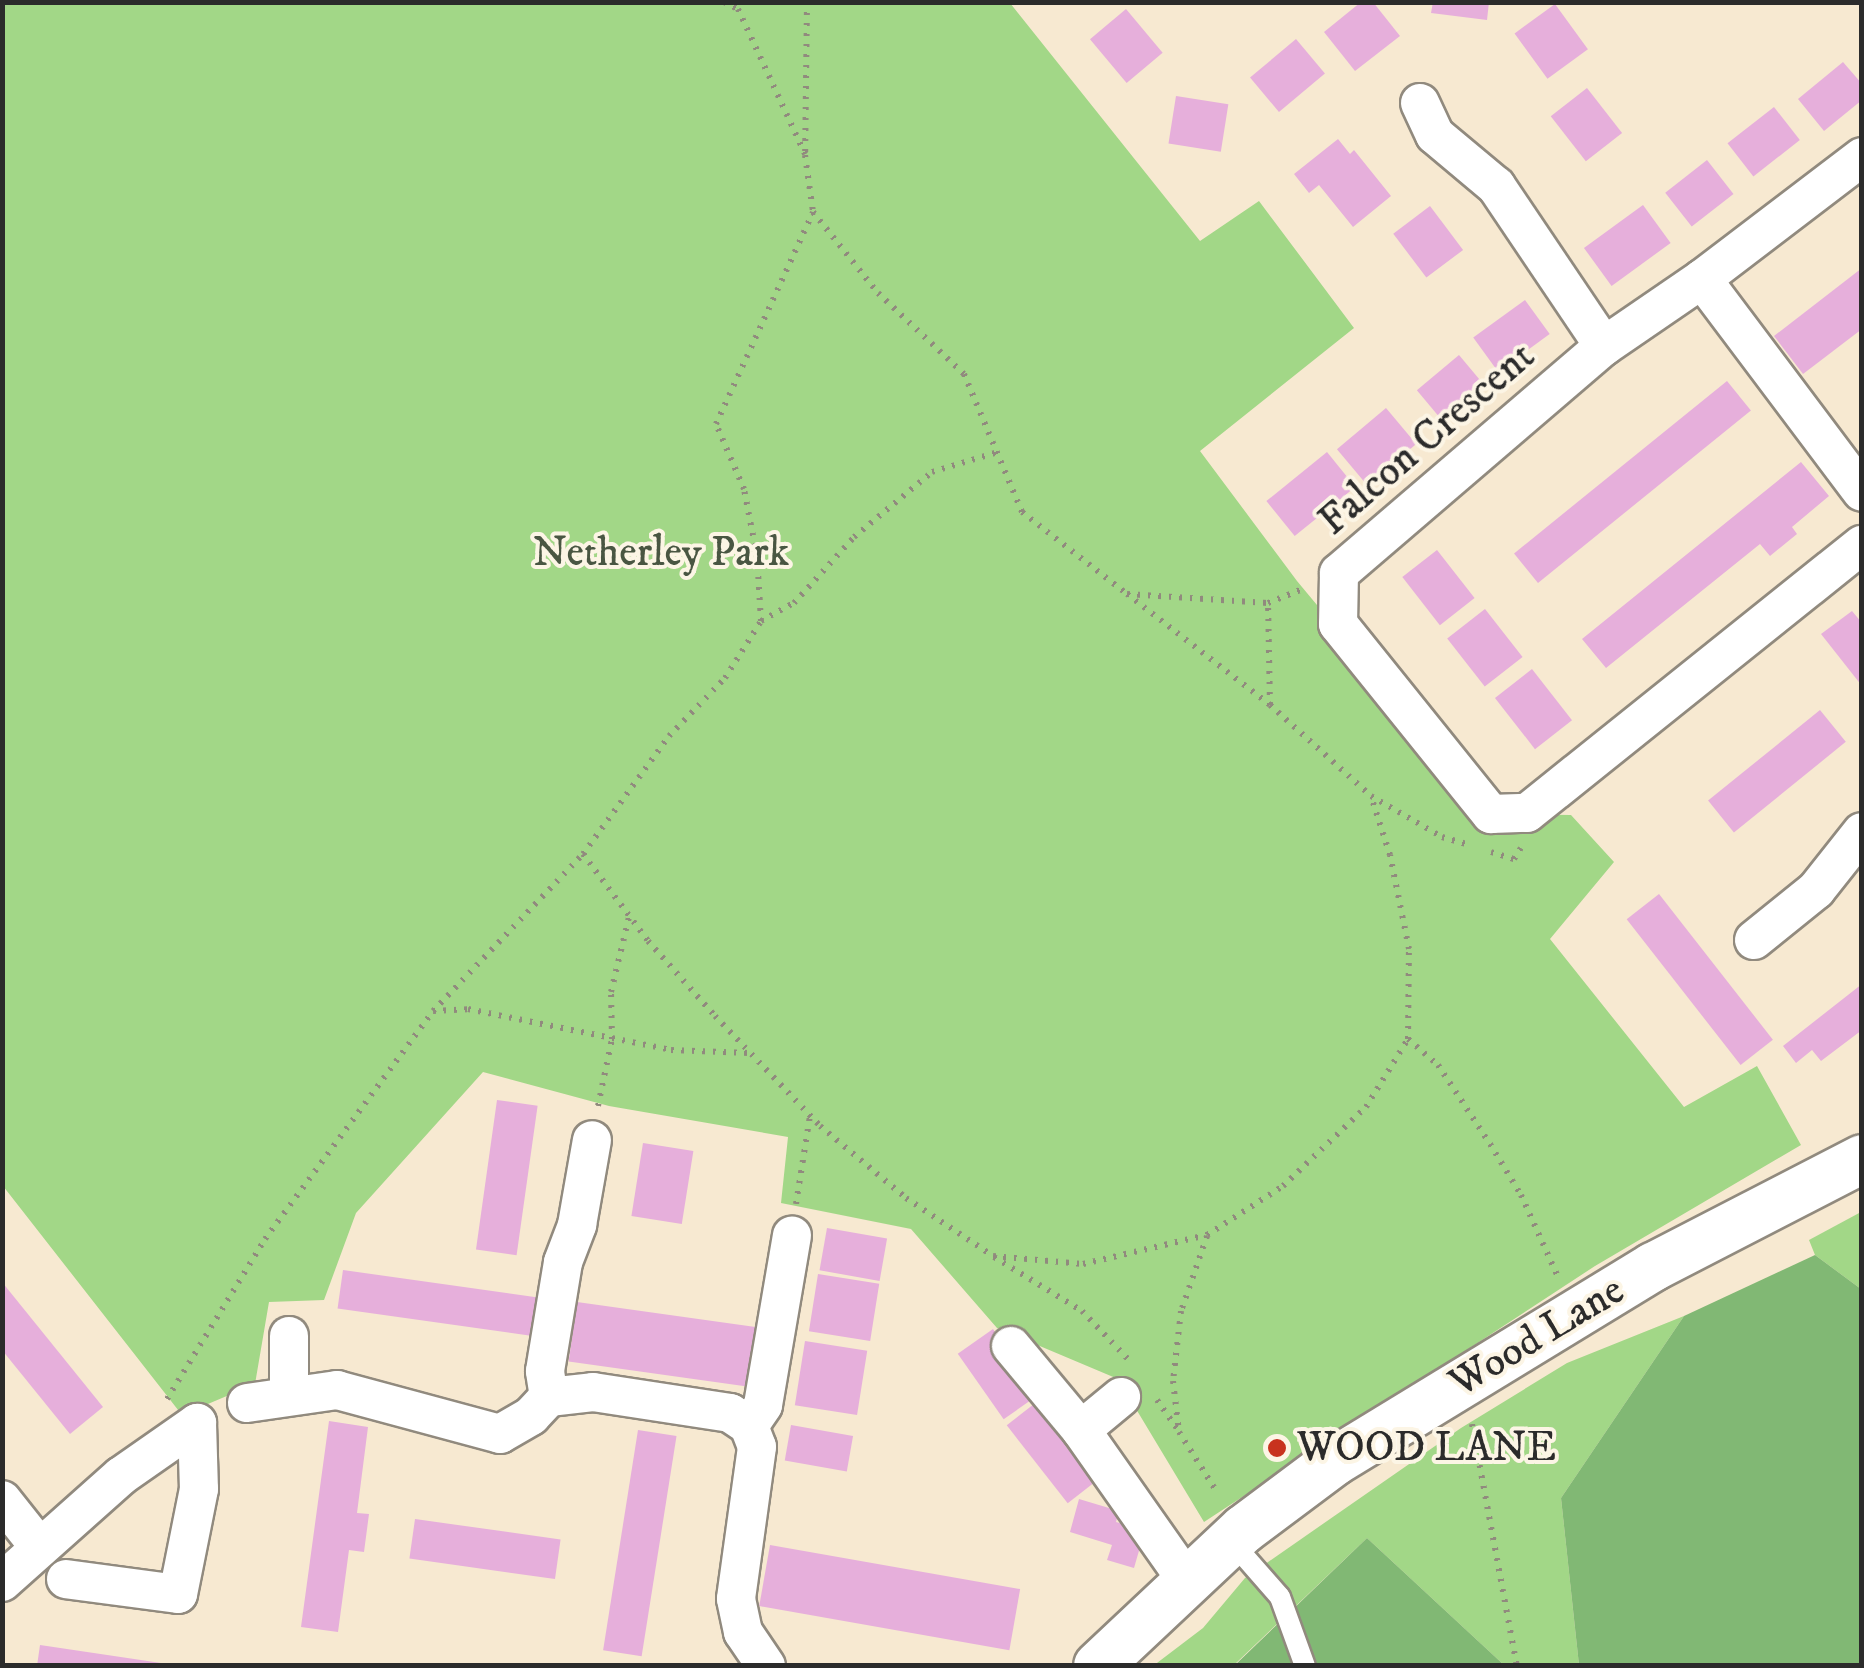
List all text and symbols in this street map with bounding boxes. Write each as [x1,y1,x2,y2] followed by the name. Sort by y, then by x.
[1309,332,1545,546] street label: Falcon Crescent
[533,528,789,578] park label: Netherley Park
[1441,1265,1633,1409] street label: Wood Lane
[1297,1423,1556,1473] place label: WOOD LANE
[1266,1437,1288,1459] marker: WOOD LANE

